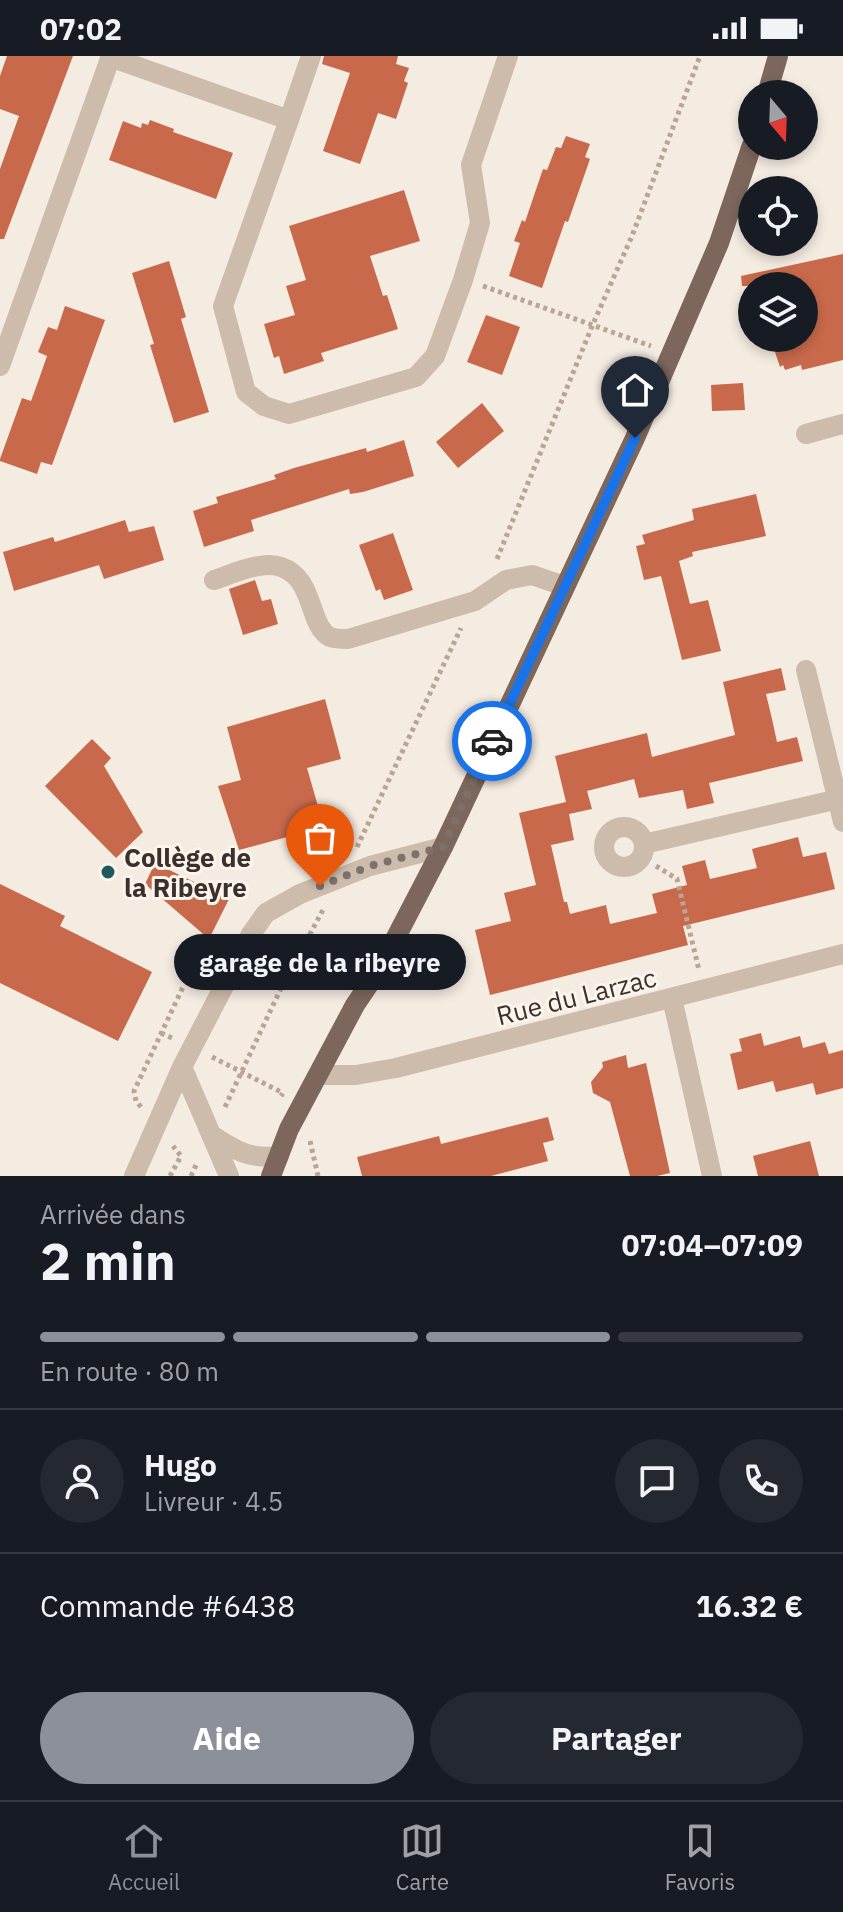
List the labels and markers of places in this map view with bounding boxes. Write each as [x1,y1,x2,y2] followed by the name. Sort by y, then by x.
[601,356,669,438] pin
[286,804,354,886] pin
[124,840,251,904] place label: Collège de la Ribeyre
[99,863,117,881] marker: Collège de la Ribeyre
[174,934,466,990] callout: garage de la ribeyre

